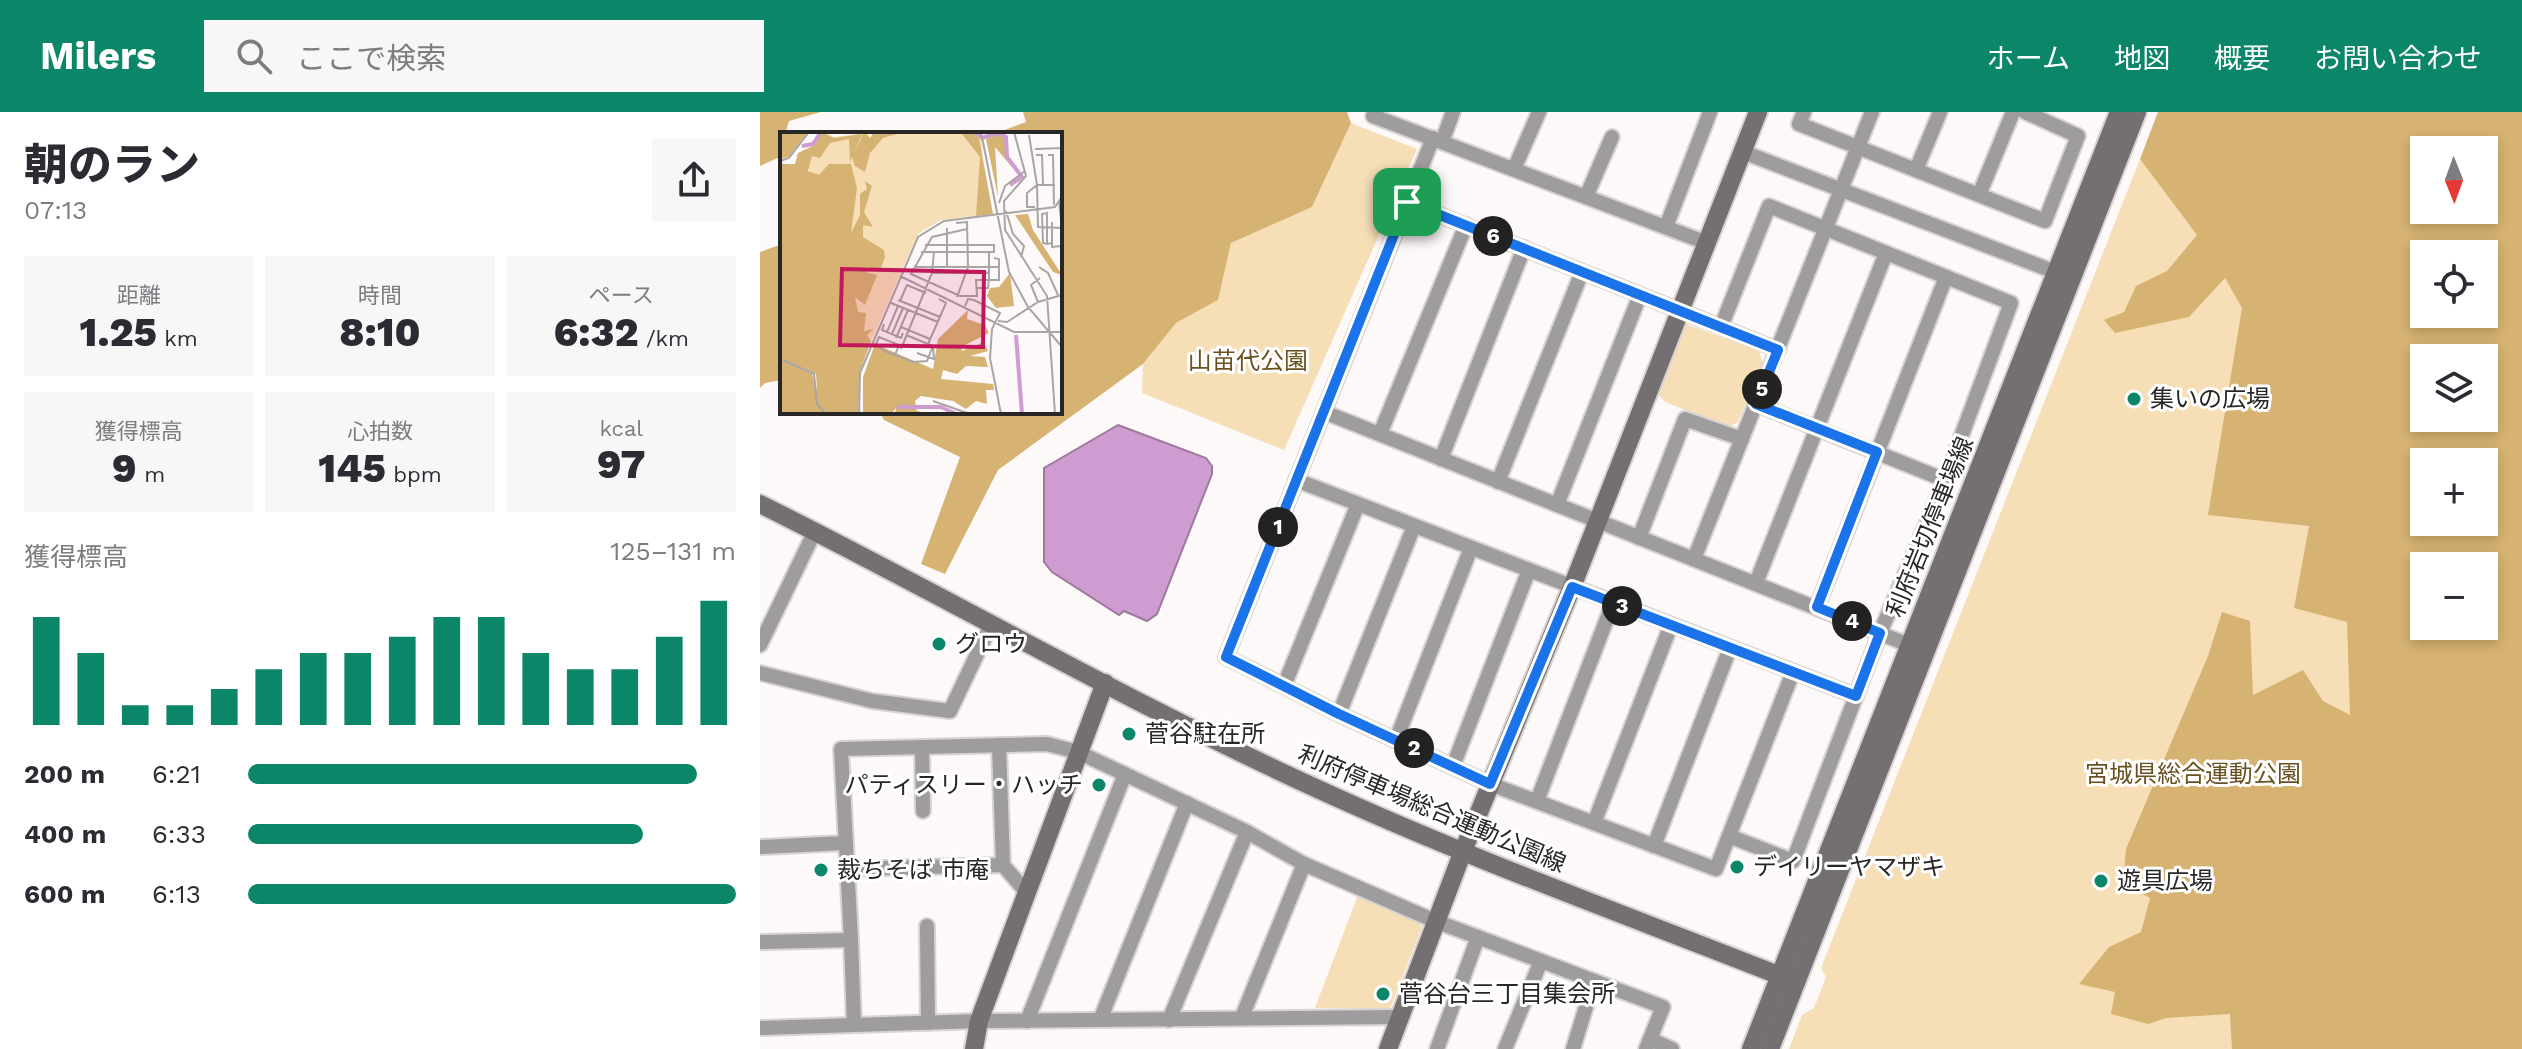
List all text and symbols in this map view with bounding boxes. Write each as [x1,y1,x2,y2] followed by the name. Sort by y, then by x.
[204,20,764,92] search box
[40,34,156,78] text: Milers
[232,34,276,78] icon: search
[296,41,446,76] text: ここで検索
[1987,42,2070,75] text: ホーム
[2114,42,2170,75] text: 地図
[2214,42,2270,75] text: 概要
[2314,42,2482,75] text: お問い合わせ
[780,132,1062,414] inset map
[2410,136,2498,224] north arrow
[2410,136,2498,640] map controls
[652,138,736,222] button: share
[24,139,200,191] text: 朝のラン
[1373,168,1441,236] pin
[1385,180,1429,224] icon: arrive
[24,195,87,225] text: 07:13
[1473,216,1513,256] pin: 6
[1486,223,1500,248] text: 6
[2410,240,2498,328] button: locate
[117,283,161,308] text: 距離
[358,283,402,308] text: 時間
[589,283,654,308] text: ペース
[80,309,157,356] text: 1.25
[339,309,421,356] text: 8:10
[554,309,638,356] text: 6:32
[157,326,198,351] text: km
[638,326,689,351] text: /km
[2410,344,2498,432] button: layers
[1188,347,1308,375] park label: 山苗代公園
[1742,369,1782,409] pin: 5
[1756,376,1768,401] text: 5
[2150,385,2270,413] place label: 集いの広場
[2125,390,2143,408] marker: 集いの広場
[600,416,643,441] text: kcal
[95,419,183,444] text: 獲得標高
[347,419,413,444] text: 心拍数
[1881,433,1979,621] street label: 利府岩切停車場線
[597,441,646,488] text: 97
[112,445,137,492] text: 9
[318,445,386,492] text: 145
[2410,448,2498,536] button: +
[137,462,165,487] text: m
[386,462,442,487] text: bpm
[1258,507,1298,547] pin: 1
[1273,514,1283,539] text: 1
[610,536,736,566] text: 125–131 m
[24,542,128,572] text: 獲得標高
[2410,552,2498,640] button: −
[1602,586,1642,626] pin: 3
[1615,593,1629,618] text: 3
[1832,601,1872,641] pin: 4
[1845,608,1859,633] text: 4
[955,630,1027,658] place label: グロウ
[930,635,948,653] marker: グロウ
[1145,720,1265,748] place label: 菅谷駐在所
[1120,725,1138,743] marker: 菅谷駐在所
[1394,728,1434,768] pin: 2
[1407,735,1421,760] text: 2
[1294,740,1570,878] street label: 利府停車場総合運動公園線
[24,759,105,789] text: 200 m
[152,759,201,789] text: 6:21
[2085,760,2301,788] park label: 宮城県総合運動公園
[844,771,1083,799] place label: パティスリー・ハッチ
[1090,776,1108,794] marker: パティスリー・ハッチ
[24,819,106,849] text: 400 m
[152,819,206,849] text: 6:33
[1753,853,1945,881] place label: デイリーヤマザキ
[837,856,989,884] place label: 裁ちそば 市庵
[1728,858,1746,876] marker: デイリーヤマザキ
[812,861,830,879] marker: 裁ちそば 市庵
[2117,867,2213,895] place label: 遊具広場
[2092,872,2110,890] marker: 遊具広場
[24,879,105,909] text: 600 m
[152,879,201,909] text: 6:13
[1399,980,1615,1008] place label: 菅谷台三丁目集会所
[1374,985,1392,1003] marker: 菅谷台三丁目集会所

